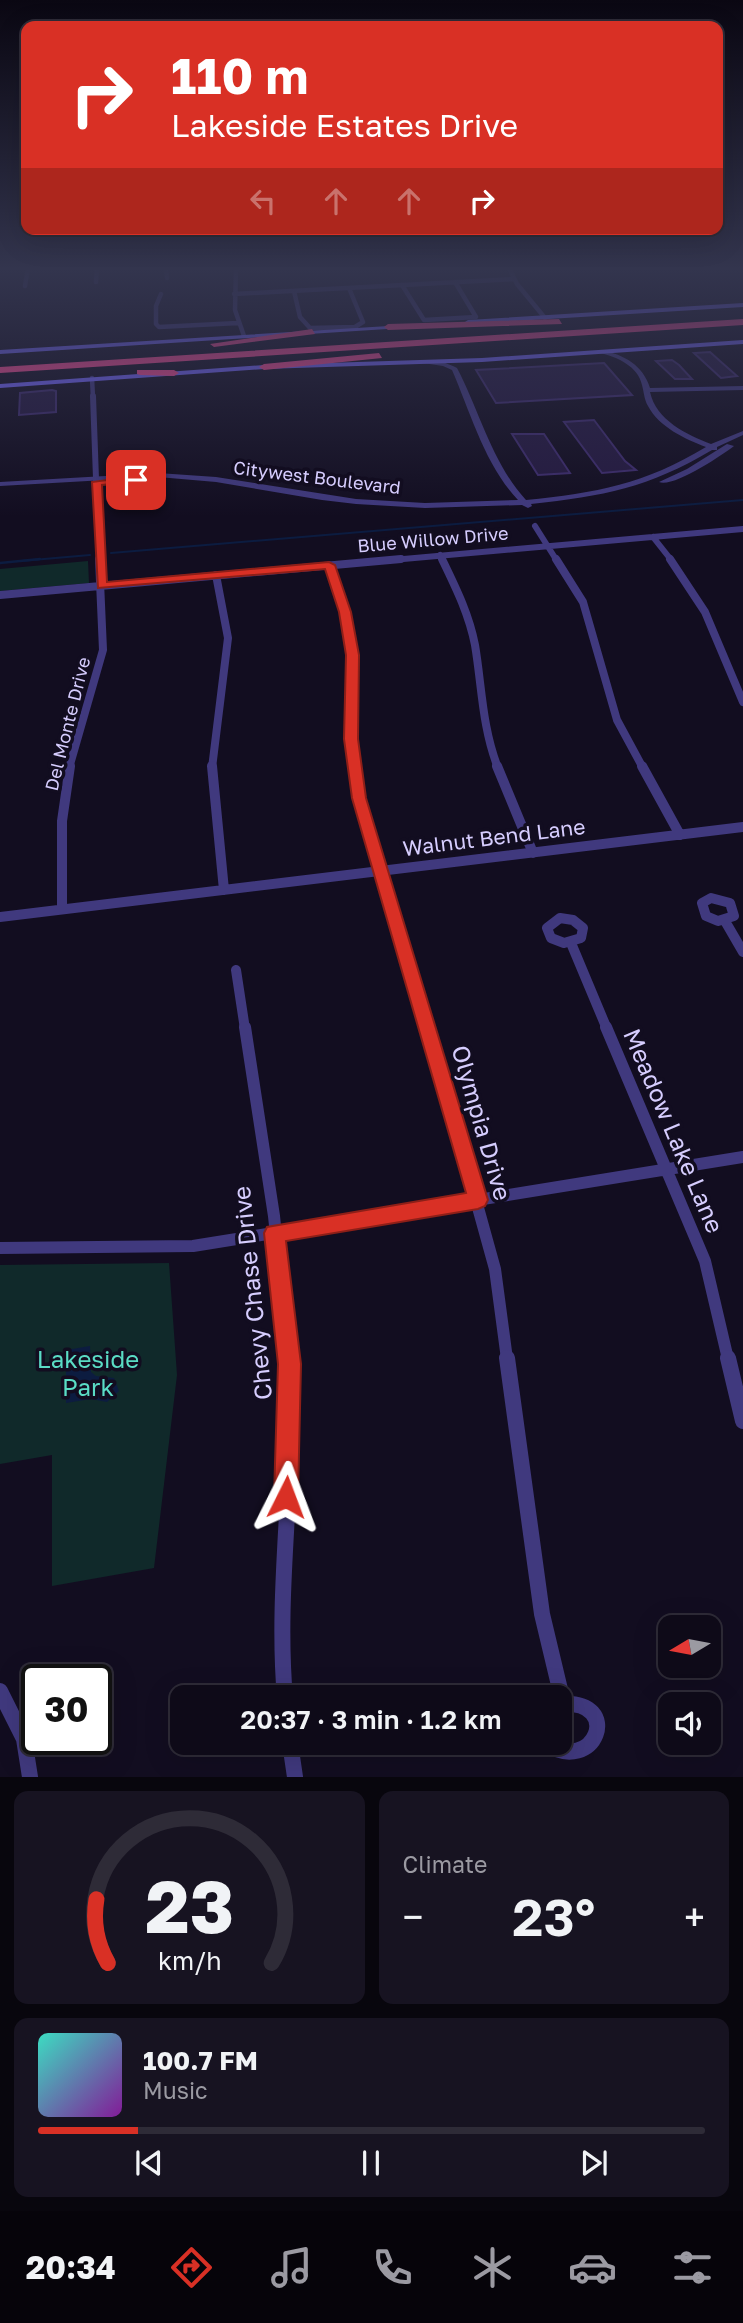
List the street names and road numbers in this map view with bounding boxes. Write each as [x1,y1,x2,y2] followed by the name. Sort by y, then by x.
[232,456,402,498] street label: Citywest Boulevard
[357,521,509,557] street label: Blue Willow Drive
[40,655,94,793] street label: Del Monte Drive
[401,813,587,861] street label: Walnut Bend Lane
[618,1024,731,1237] street label: Meadow Lake Lane
[446,1042,518,1203] street label: Olympia Drive
[226,1185,277,1402] street label: Chevy Chase Drive

